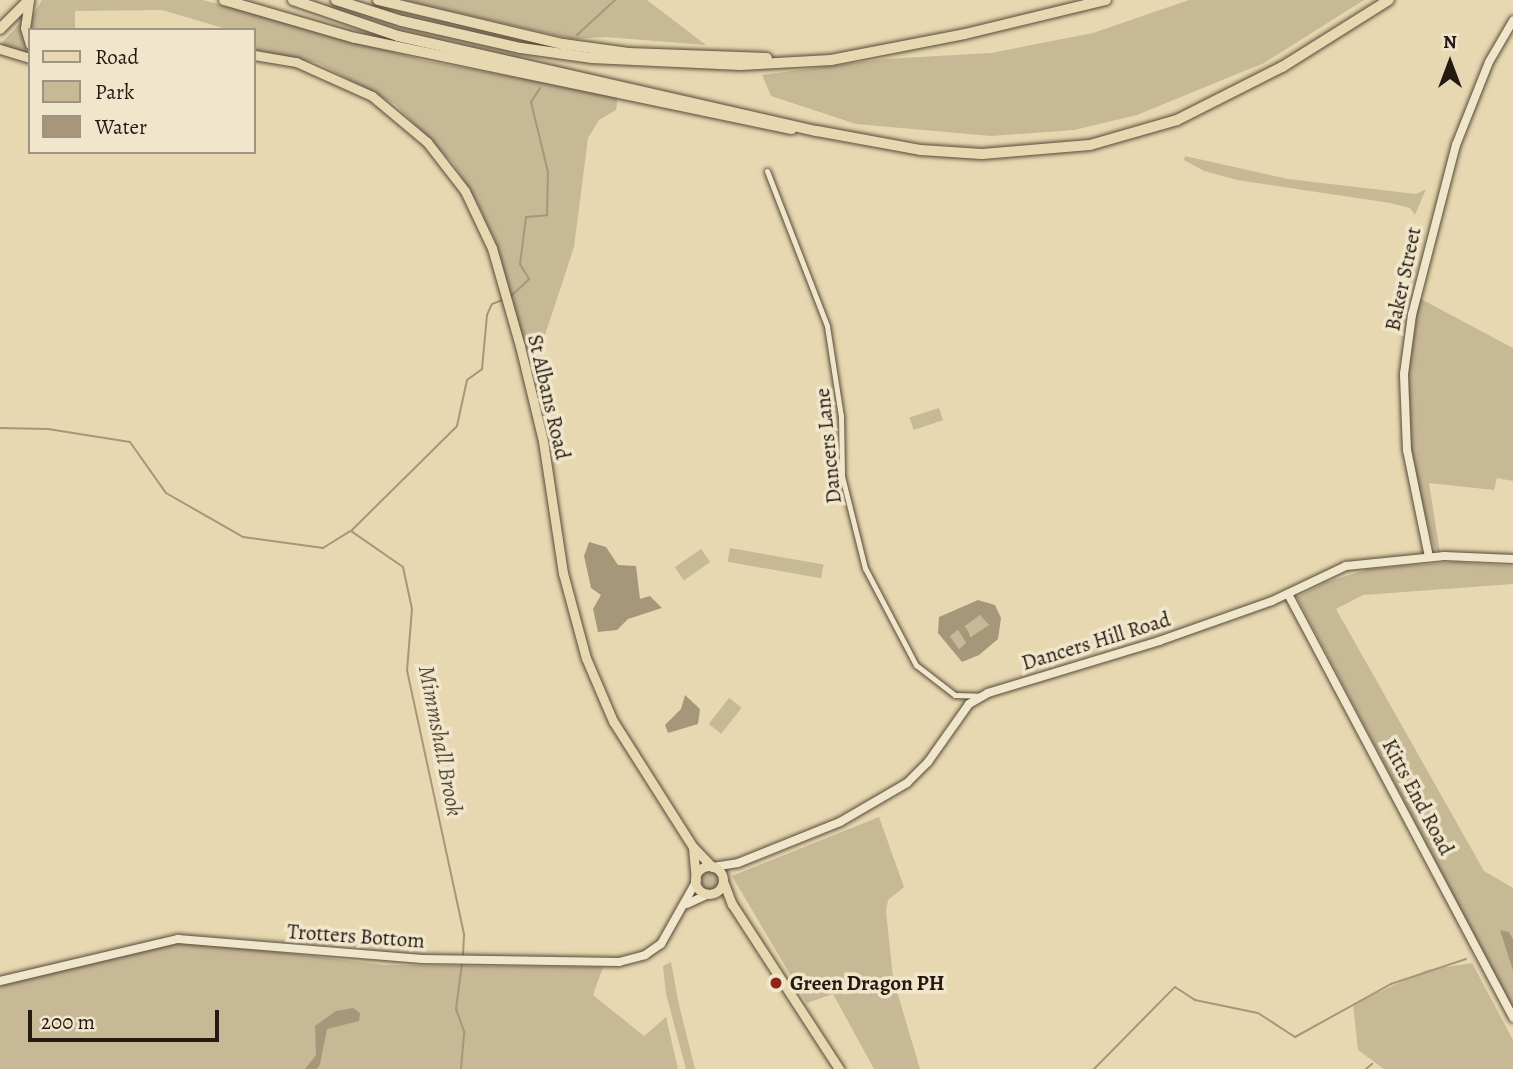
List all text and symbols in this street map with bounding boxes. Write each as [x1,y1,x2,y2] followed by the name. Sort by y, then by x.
[28,28,256,154] legend
[1415,28,1485,98] north arrow
[1443,29,1457,55] text: N
[95,43,139,71] text: Road
[95,78,134,106] text: Park
[95,113,147,141] text: Water
[1380,225,1426,333] street label: Baker Street
[522,332,576,462] street label: St Albans Road
[809,387,847,505] street label: Dancers Lane
[1019,606,1173,676] street label: Dancers Hill Road
[412,663,468,819] water label: Mimmshall Brook
[1377,735,1459,859] street label: Kitts End Road
[286,919,426,953] street label: Trotters Bottom
[790,970,944,996] place label: Green Dragon PH
[768,975,784,991] marker: Green Dragon PH
[32,996,222,1040] scale bar
[41,1008,95,1036] text: 200 m

